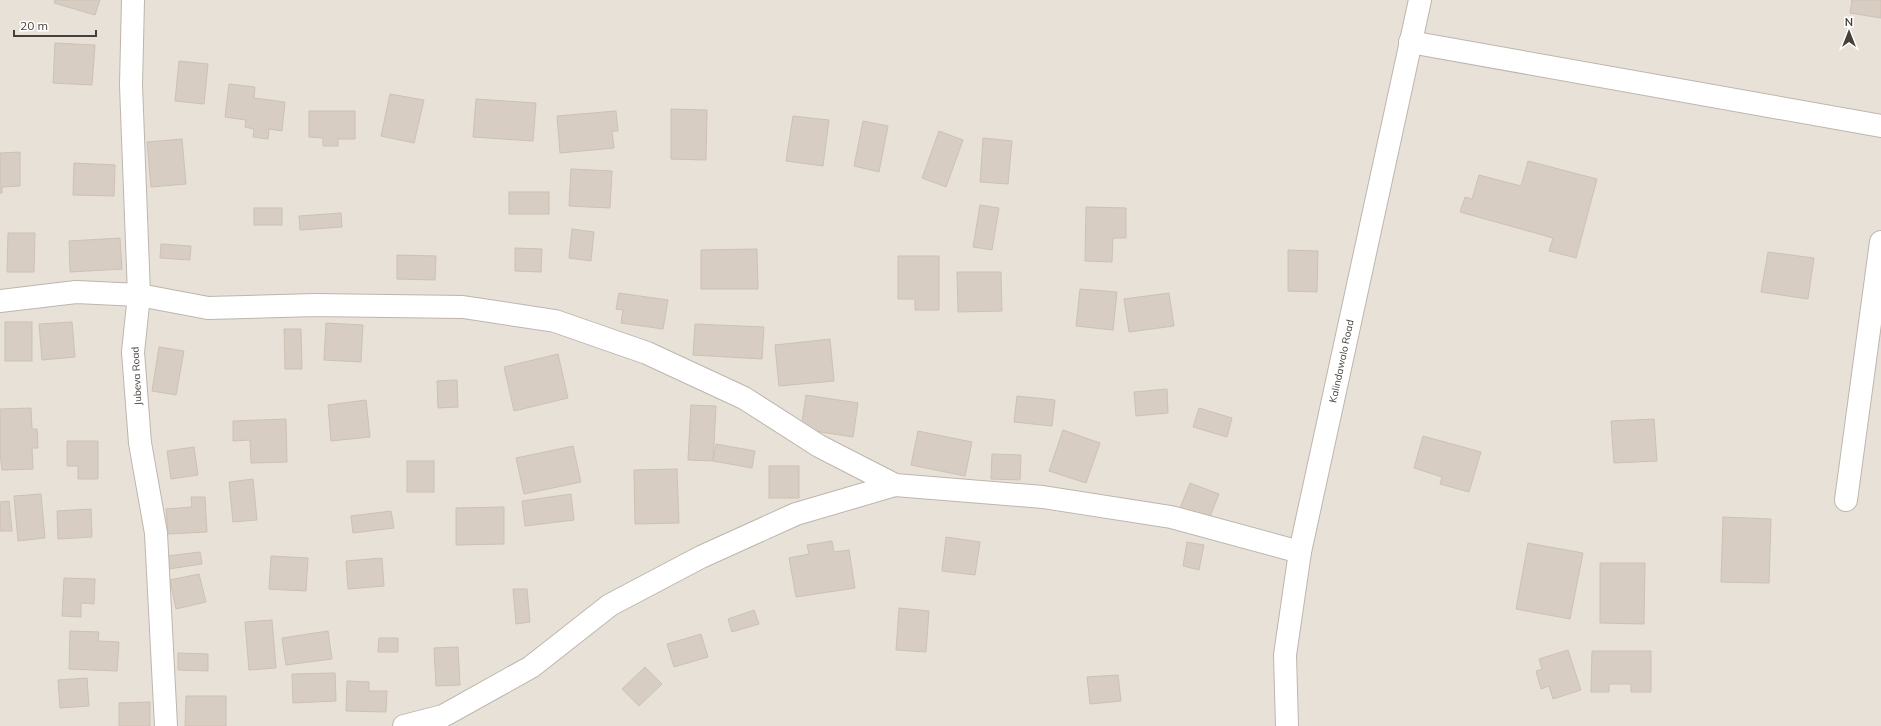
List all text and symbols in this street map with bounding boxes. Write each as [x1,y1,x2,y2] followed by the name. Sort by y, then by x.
[14,12,96,38] scale bar
[1829,12,1869,52] north arrow
[1845,15,1853,29] text: N
[20,18,48,33] text: 20 m
[1326,318,1357,404] street label: Kalindawalo Road
[128,346,145,406] street label: Jubeva Road

